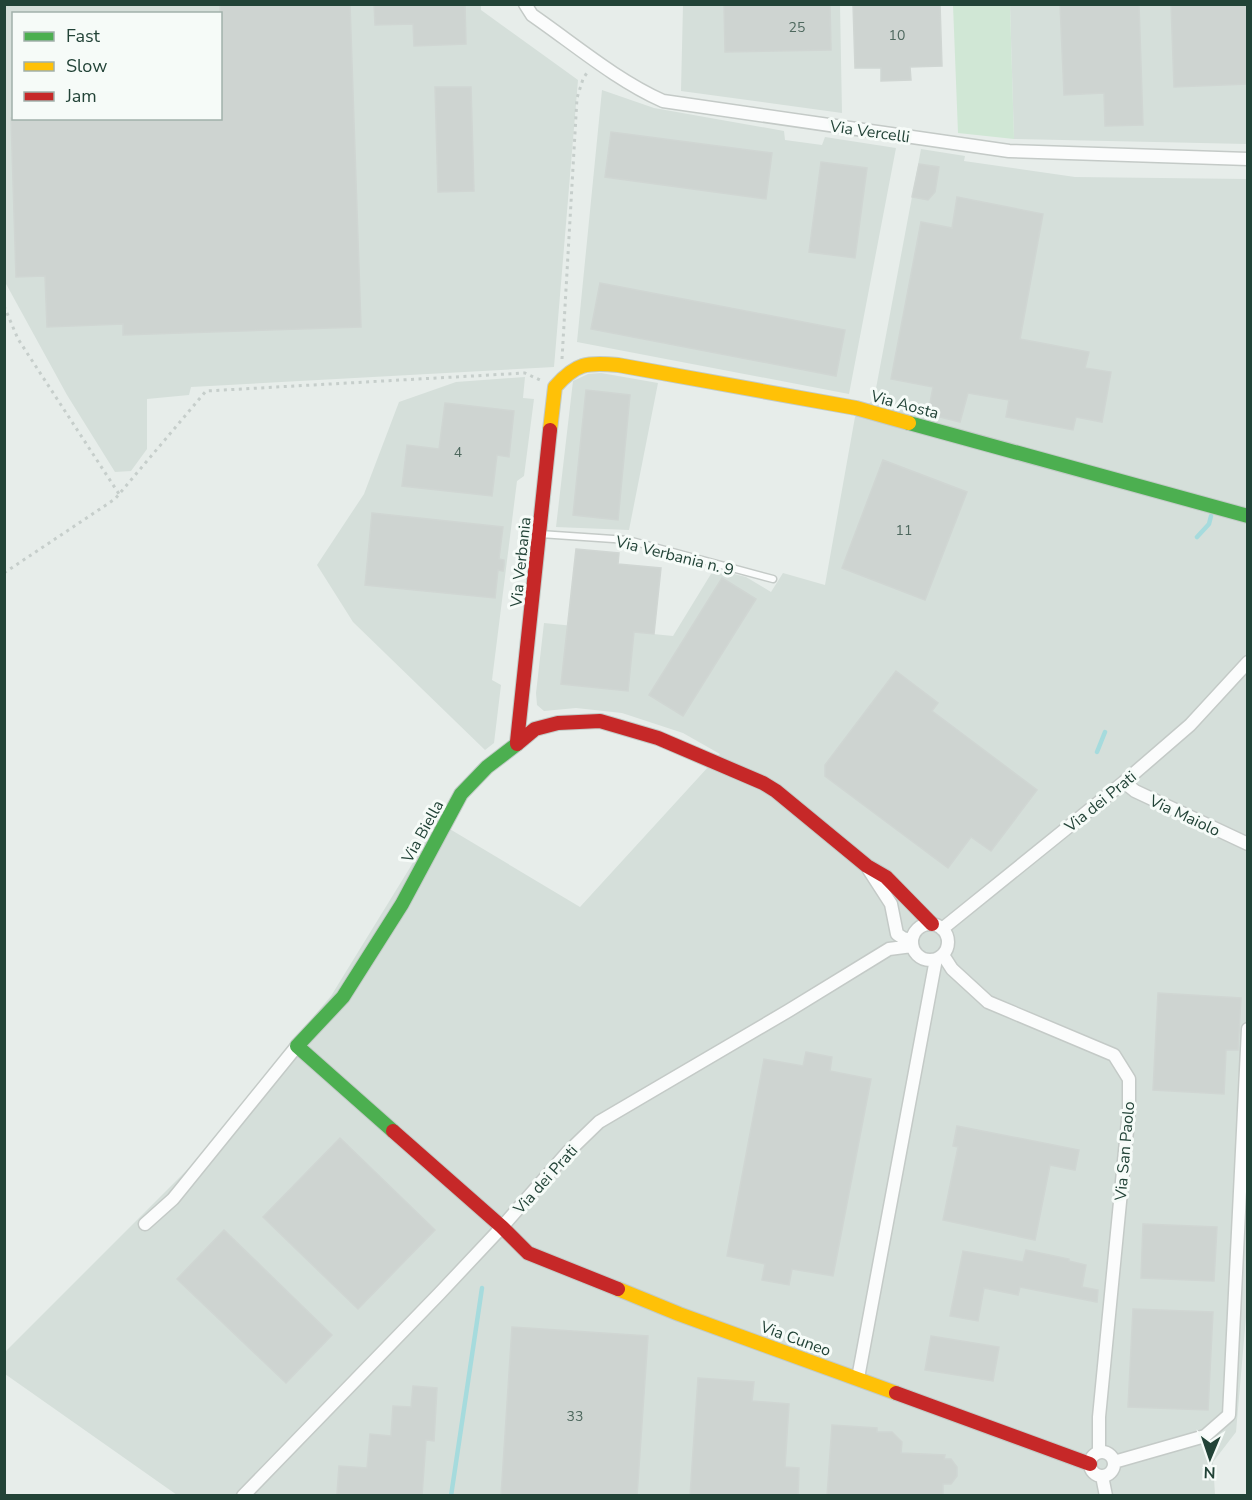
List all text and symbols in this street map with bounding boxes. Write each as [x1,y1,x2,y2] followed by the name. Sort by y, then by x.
[12,12,222,120] legend
[789,18,805,37] house number: 25
[66,24,101,48] text: Fast
[889,26,905,45] house number: 10
[66,54,107,78] text: Slow
[65,84,97,108] text: Jam
[827,115,911,148] street label: Via Vercelli
[867,385,941,425] street label: Via Aosta
[454,443,462,462] house number: 4
[505,516,537,609] street label: Via Verbania
[896,521,912,540] house number: 11
[612,530,736,581] street label: Via Verbania n. 9
[1059,766,1141,838] street label: Via dei Prati
[1145,790,1224,842] street label: Via Maiolo
[396,796,449,868] street label: Via Biella
[1110,1100,1140,1203] street label: Via San Paolo
[508,1140,583,1220] street label: Via dei Prati
[756,1316,834,1362] street label: Via Cuneo
[567,1407,583,1426] house number: 33
[1180,1428,1240,1488] north arrow
[1203,1461,1216,1483] text: N

